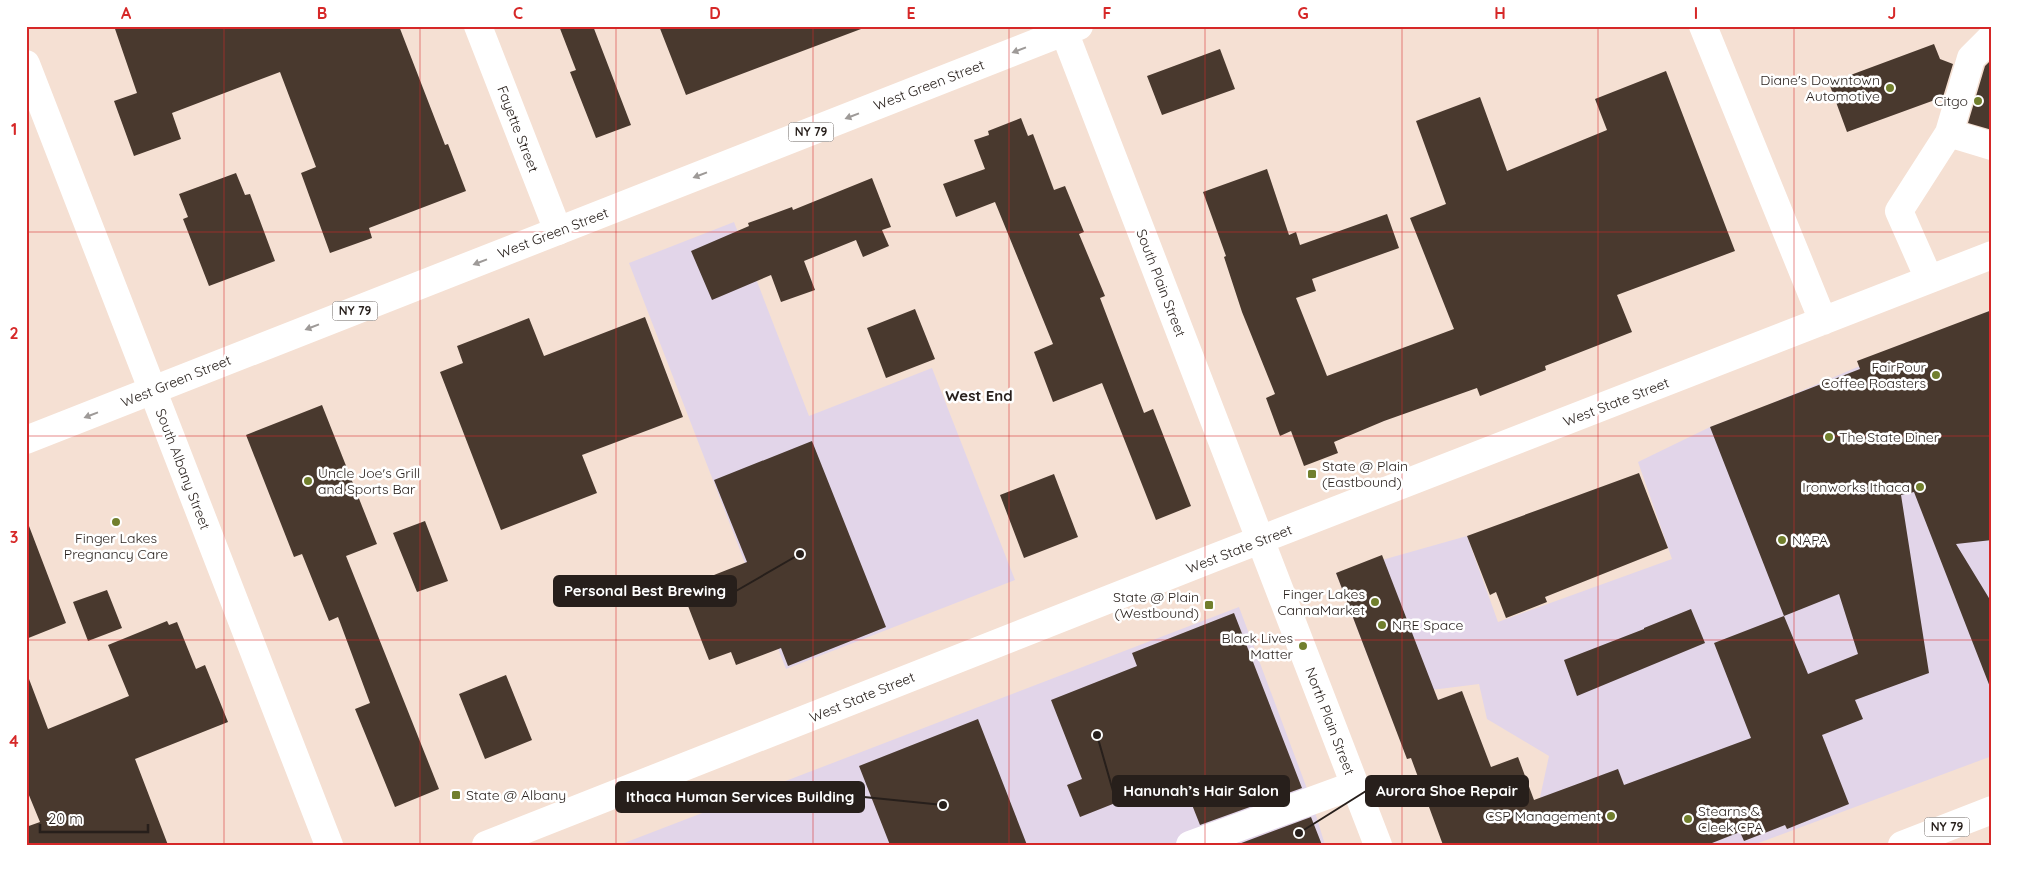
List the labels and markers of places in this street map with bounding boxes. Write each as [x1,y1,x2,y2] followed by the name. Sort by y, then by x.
[1760,71,1880,105] place label: Diane's Downtown Automotive
[1884,82,1896,94] marker: Diane's Downtown Automotive
[1934,92,1968,110] place label: Citgo
[1972,95,1984,107] marker: Citgo
[1821,358,1927,392] place label: FairPour Coffee Roasters
[1930,369,1942,381] marker: FairPour Coffee Roasters
[1839,428,1940,446] place label: The State Diner
[1823,431,1835,443] marker: The State Diner
[1322,457,1408,491] place label: State @ Plain (Eastbound)
[318,464,420,498] place label: Uncle Joe's Grill and Sports Bar
[1306,468,1318,480] marker: State @ Plain (Eastbound)
[302,475,314,487] marker: Uncle Joe's Grill and Sports Bar
[1802,478,1910,496] place label: Ironworks Ithaca
[1914,481,1926,493] marker: Ironworks Ithaca
[110,516,122,528] marker: Finger Lakes Pregnancy Care
[64,529,168,563] place label: Finger Lakes Pregnancy Care
[1792,531,1828,549] place label: NAPA
[1776,534,1788,546] marker: NAPA
[554,576,736,606] callout: Personal Best Brewing
[1277,585,1365,619] place label: Finger Lakes CannaMarket
[1113,588,1199,622] place label: State @ Plain (Westbound)
[1369,596,1381,608] marker: Finger Lakes CannaMarket
[1203,599,1215,611] marker: State @ Plain (Westbound)
[1392,616,1463,634] place label: NRE Space
[1376,619,1388,631] marker: NRE Space
[1221,629,1294,663] place label: Black Lives Matter
[1297,640,1309,652] marker: Black Lives Matter
[1113,776,1289,806] callout: Hanunah’s Hair Salon
[1366,776,1528,806] callout: Aurora Shoe Repair
[616,782,864,812] callout: Ithaca Human Services Building
[466,786,566,804] place label: State @ Albany
[450,789,462,801] marker: State @ Albany
[1698,802,1763,836] place label: Stearns & Cleek CPA
[1485,807,1601,825] place label: CSP Management
[1605,810,1617,822] marker: CSP Management
[1682,813,1694,825] marker: Stearns & Cleek CPA

